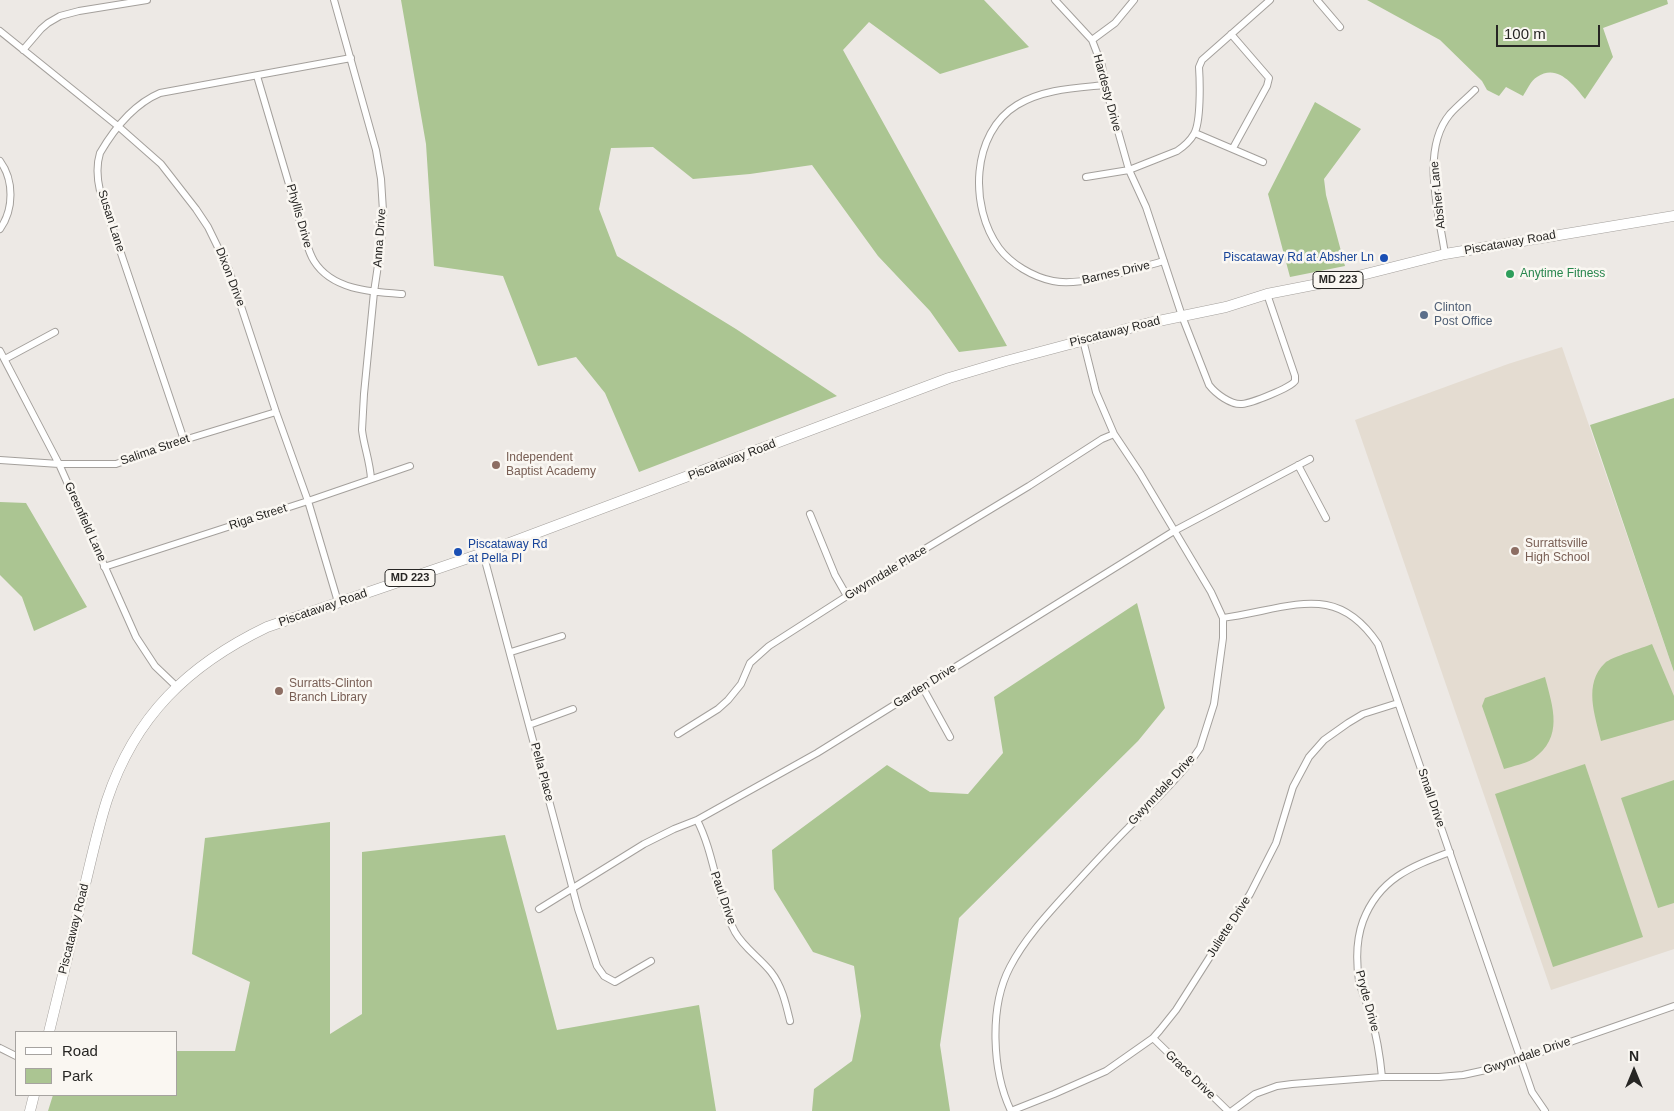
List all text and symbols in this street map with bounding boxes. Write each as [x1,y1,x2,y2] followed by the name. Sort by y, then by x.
[1499,15,1603,47] scale bar
[1504,25,1546,42] text: 100 m
[1090,53,1124,133] street label: Hardesty Drive
[1427,160,1449,230] street label: Absher Lane
[283,182,315,250] street label: Phyllis Drive
[94,188,128,254] street label: Susan Lane
[371,208,389,268] street label: Anna Drive
[1463,228,1557,258] street label: Piscataway Road
[212,245,248,309] street label: Dixon Drive
[1223,251,1374,265] place label: Piscataway Rd at Absher Ln
[1378,252,1390,264] marker: Piscataway Rd at Absher Ln
[1081,258,1151,288] street label: Barnes Drive
[1520,267,1605,281] place label: Anytime Fitness
[1504,268,1516,280] marker: Anytime Fitness
[1313,272,1363,288] road number: MD 223
[1434,301,1492,329] place label: Clinton Post Office
[1418,309,1430,321] marker: Clinton Post Office
[1068,314,1162,350] street label: Piscataway Road
[119,431,191,469] street label: Salima Street
[686,437,778,483] street label: Piscataway Road
[506,451,596,479] place label: Independent Baptist Academy
[490,459,502,471] marker: Independent Baptist Academy
[61,480,109,564] street label: Greenfield Lane
[227,501,289,533] street label: Riga Street
[1525,537,1590,565] place label: Surrattsville High School
[468,538,547,566] place label: Piscataway Rd at Pella Pl
[842,543,930,603] street label: Gwynndale Place
[1509,545,1521,557] marker: Surrattsville High School
[452,546,464,558] marker: Piscataway Rd at Pella Pl
[385,570,435,586] road number: MD 223
[277,586,369,630] street label: Piscataway Road
[891,661,959,711] street label: Garden Drive
[289,677,372,705] place label: Surratts-Clinton Branch Library
[273,685,285,697] marker: Surratts-Clinton Branch Library
[527,741,557,803] street label: Pella Place
[1126,752,1198,828] street label: Gwynndale Drive
[1414,767,1448,829] street label: Small Drive
[707,869,739,927] street label: Paul Drive
[56,882,92,976] street label: Piscataway Road
[1204,894,1254,960] street label: Juliette Drive
[1352,969,1382,1033] street label: Pryde Drive
[15,1031,178,1096] legend
[1481,1034,1573,1078] street label: Gwynndale Drive
[62,1042,98,1059] text: Road
[1609,1046,1659,1096] north arrow
[1162,1048,1218,1102] street label: Grace Drive
[1629,1048,1639,1064] text: N
[62,1067,93,1084] text: Park

